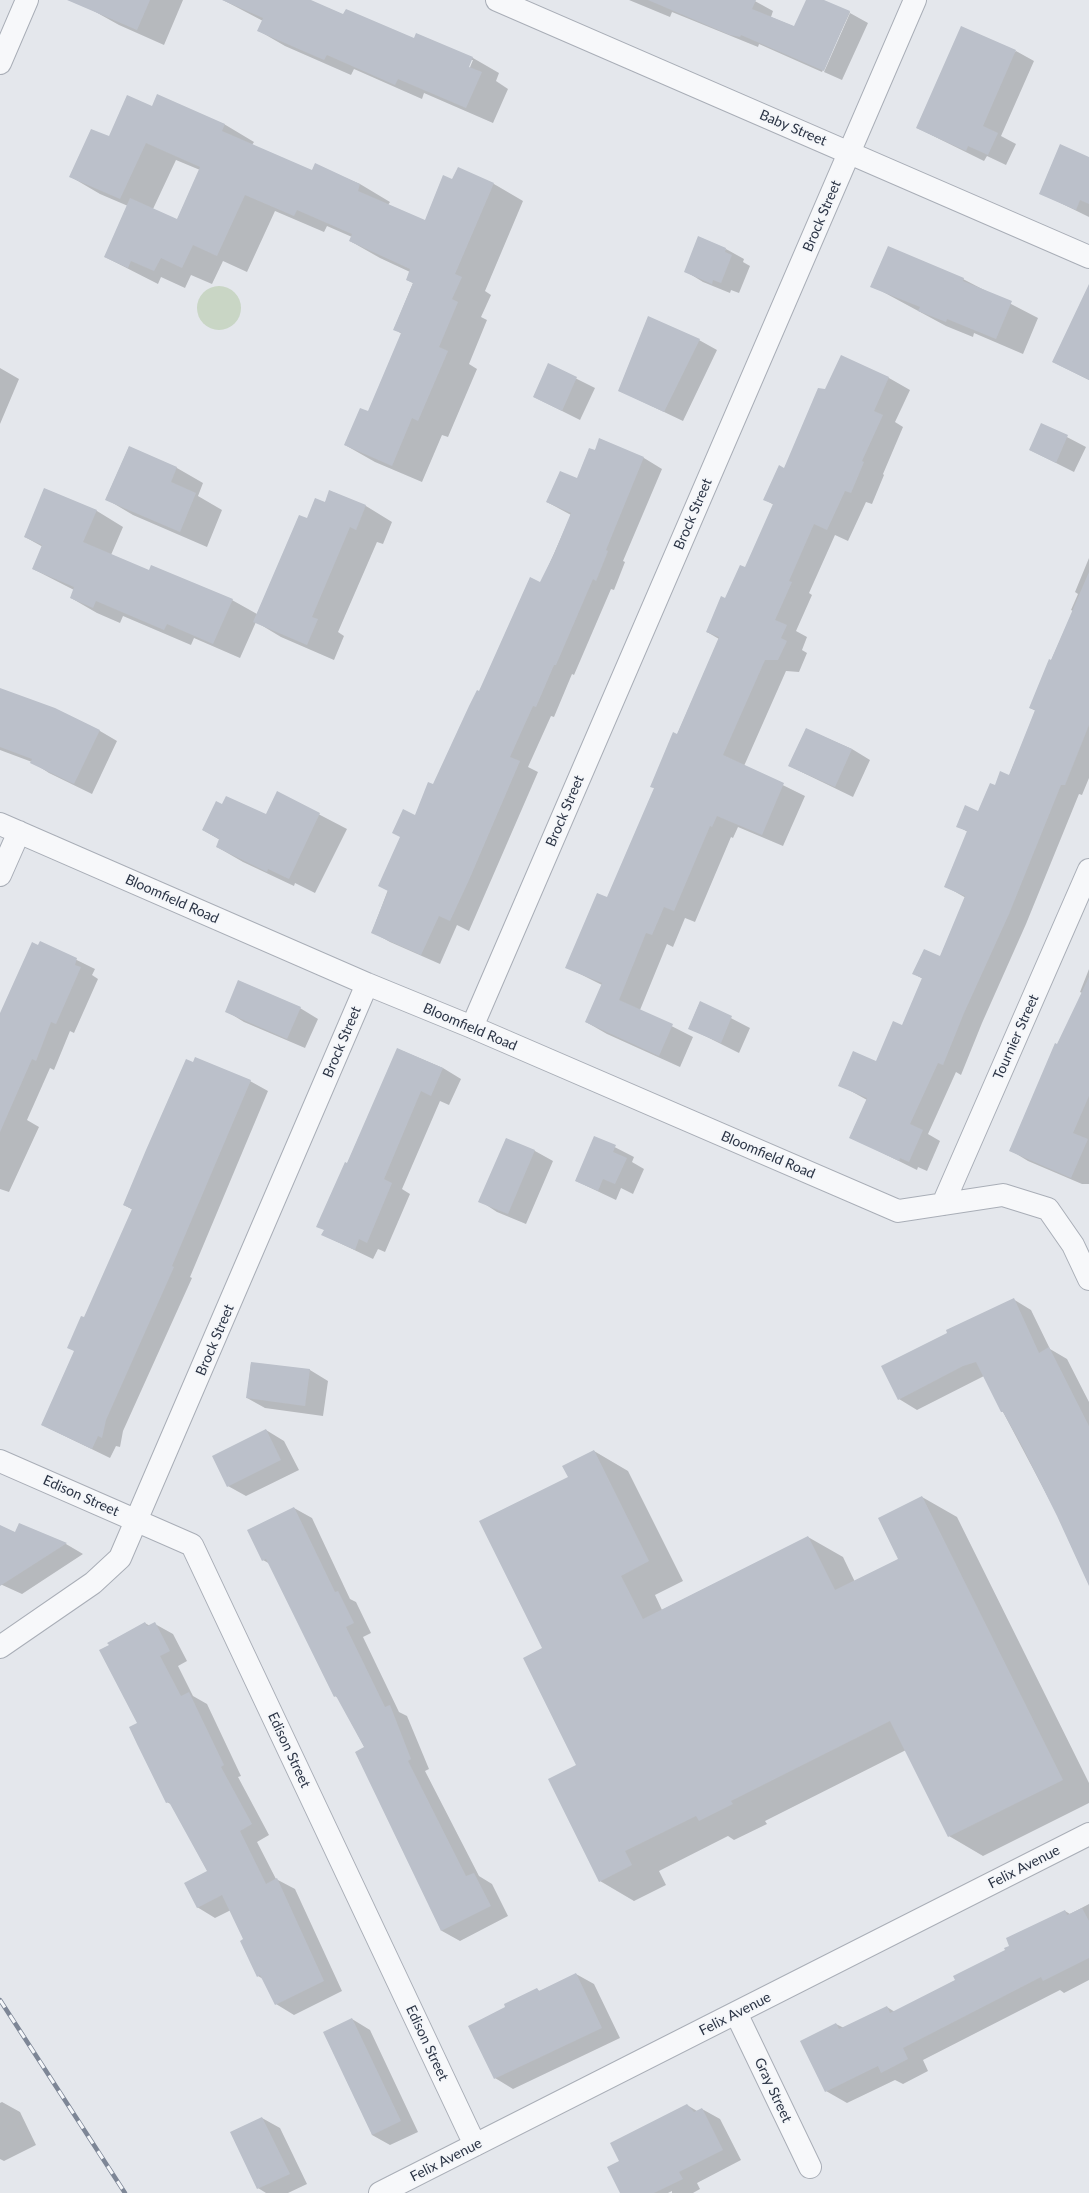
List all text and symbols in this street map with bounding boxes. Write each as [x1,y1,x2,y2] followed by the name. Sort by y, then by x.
[757,106,829,150] street label: Baby Street
[799,178,845,254] street label: Brock Street
[670,476,716,552] street label: Brock Street
[542,773,588,849] street label: Brock Street
[123,871,221,927] street label: Bloomfield Road
[990,992,1042,1082] street label: Tournier Street
[420,1000,520,1054] street label: Bloomfield Road
[319,1004,365,1080] street label: Brock Street
[718,1128,818,1182] street label: Bloomfield Road
[192,1302,238,1378] street label: Brock Street
[40,1472,122,1520] street label: Edison Street
[264,1710,314,1790] street label: Edison Street
[985,1842,1063,1892] street label: Felix Avenue
[696,1989,774,2039] street label: Felix Avenue
[402,2003,452,2083] street label: Edison Street
[751,2055,795,2125] street label: Gray Street
[407,2135,485,2185] street label: Felix Avenue

